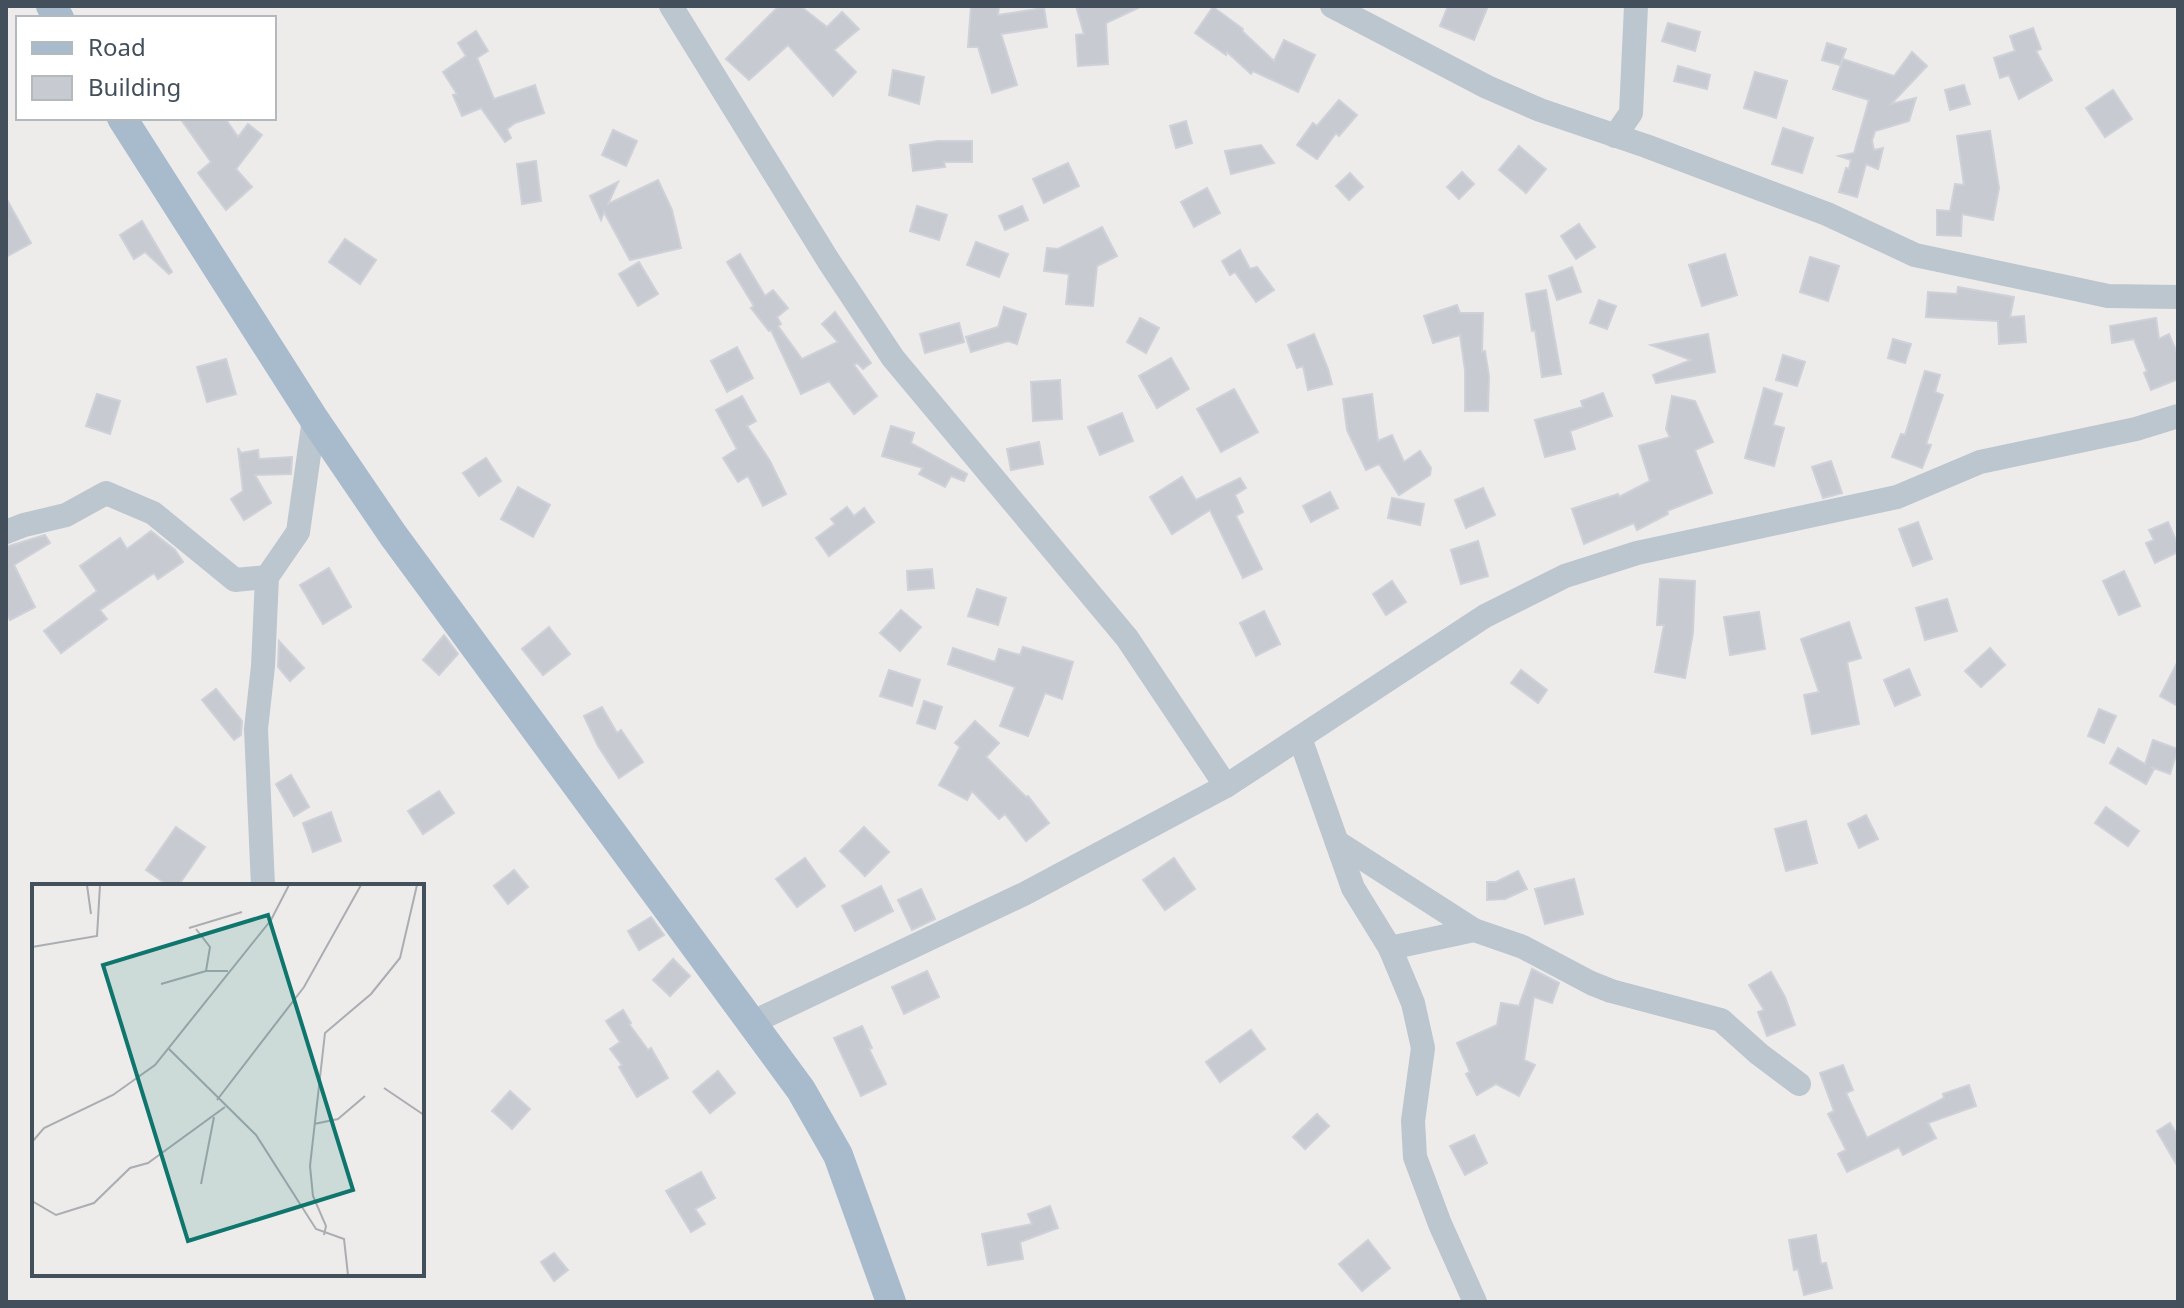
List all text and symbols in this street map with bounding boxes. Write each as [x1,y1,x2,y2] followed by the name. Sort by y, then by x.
[16,16,276,120] legend
[88,30,146,63] text: Road
[88,70,181,103] text: Building
[32,884,424,1276] inset map

